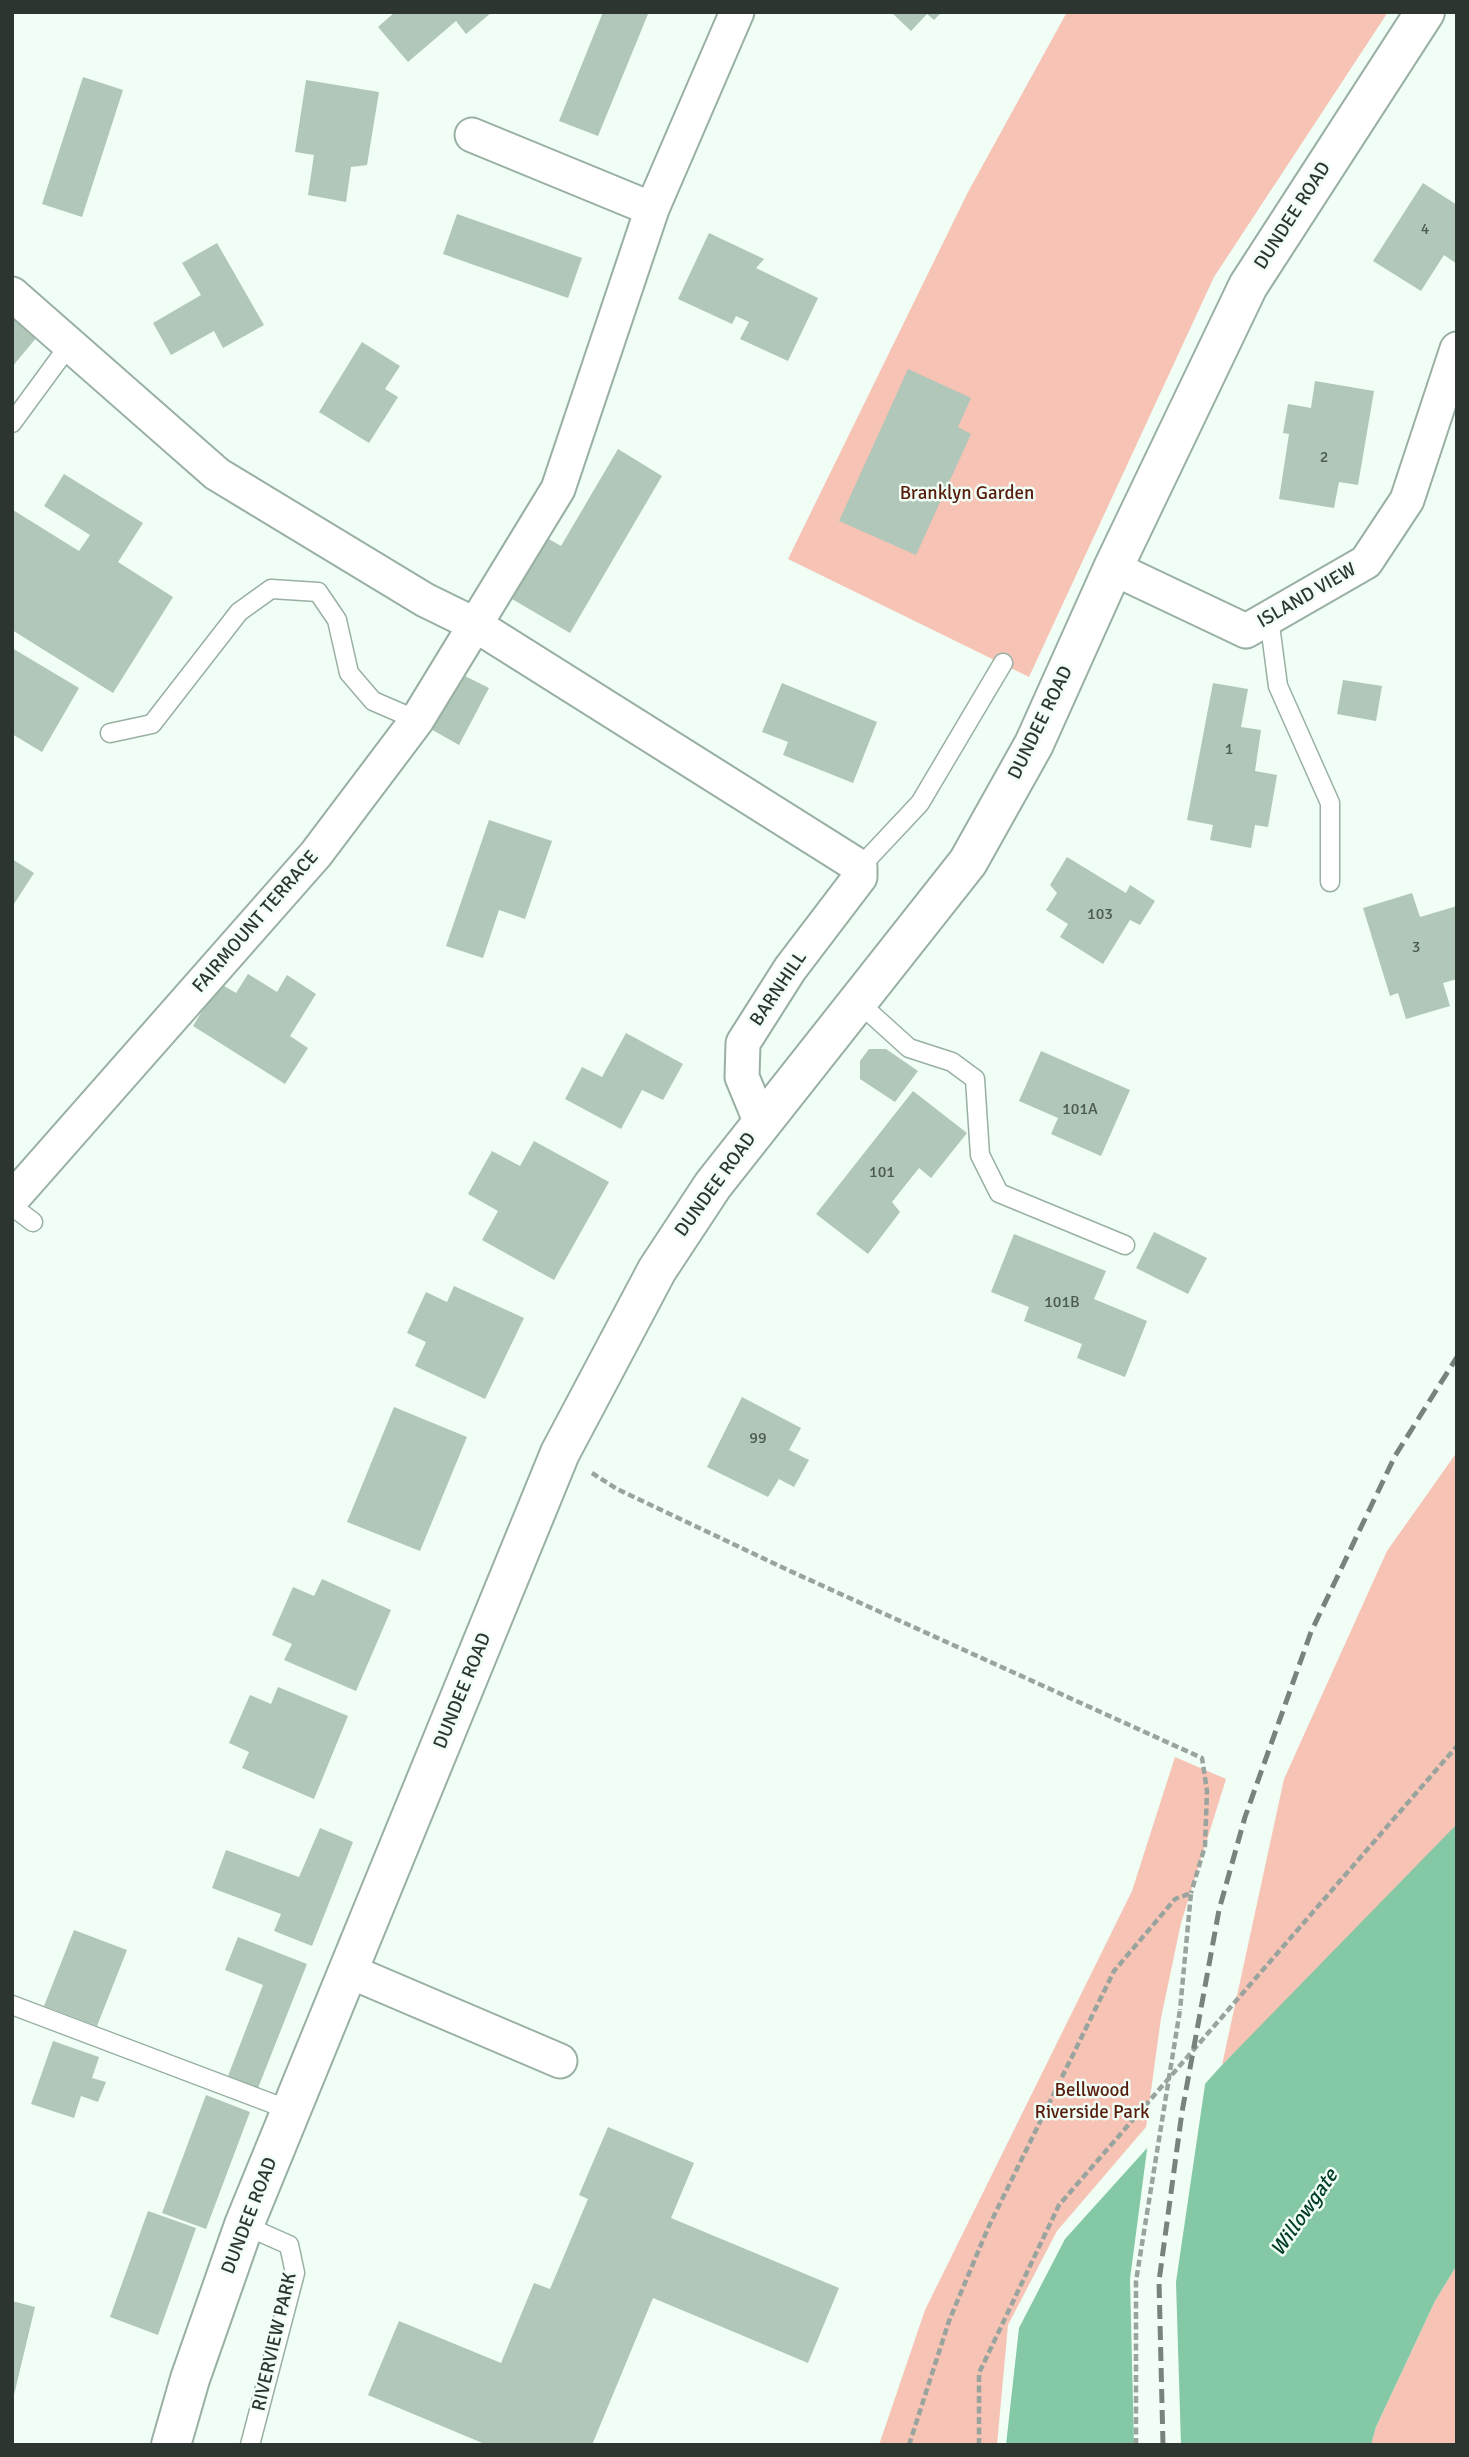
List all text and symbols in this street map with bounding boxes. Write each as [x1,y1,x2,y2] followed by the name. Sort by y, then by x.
[1250,158,1336,274] street label: DUNDEE ROAD
[1421,220,1429,240] house number: 4
[1320,448,1328,468] house number: 2
[900,483,1034,505] park label: Branklyn Garden
[1254,559,1360,633] street label: ISLAND VIEW
[1004,663,1078,783] street label: DUNDEE ROAD
[1225,740,1233,760] house number: 1
[188,846,324,998] street label: FAIRMOUNT TERRACE
[1087,905,1113,925] house number: 103
[1412,938,1420,958] house number: 3
[746,947,812,1031] street label: BARNHILL
[1062,1100,1098,1120] house number: 101A
[671,1128,761,1242] street label: DUNDEE ROAD
[869,1163,895,1183] house number: 101
[1044,1293,1080,1313] house number: 101B
[749,1429,767,1449] house number: 99
[429,1630,497,1752] street label: DUNDEE ROAD
[1034,2080,1150,2124] park label: Bellwood Riverside Park
[217,2154,283,2278] street label: DUNDEE ROAD
[1266,2165,1344,2261] water label: Willowgate
[248,2271,302,2413] street label: RIVERVIEW PARK

